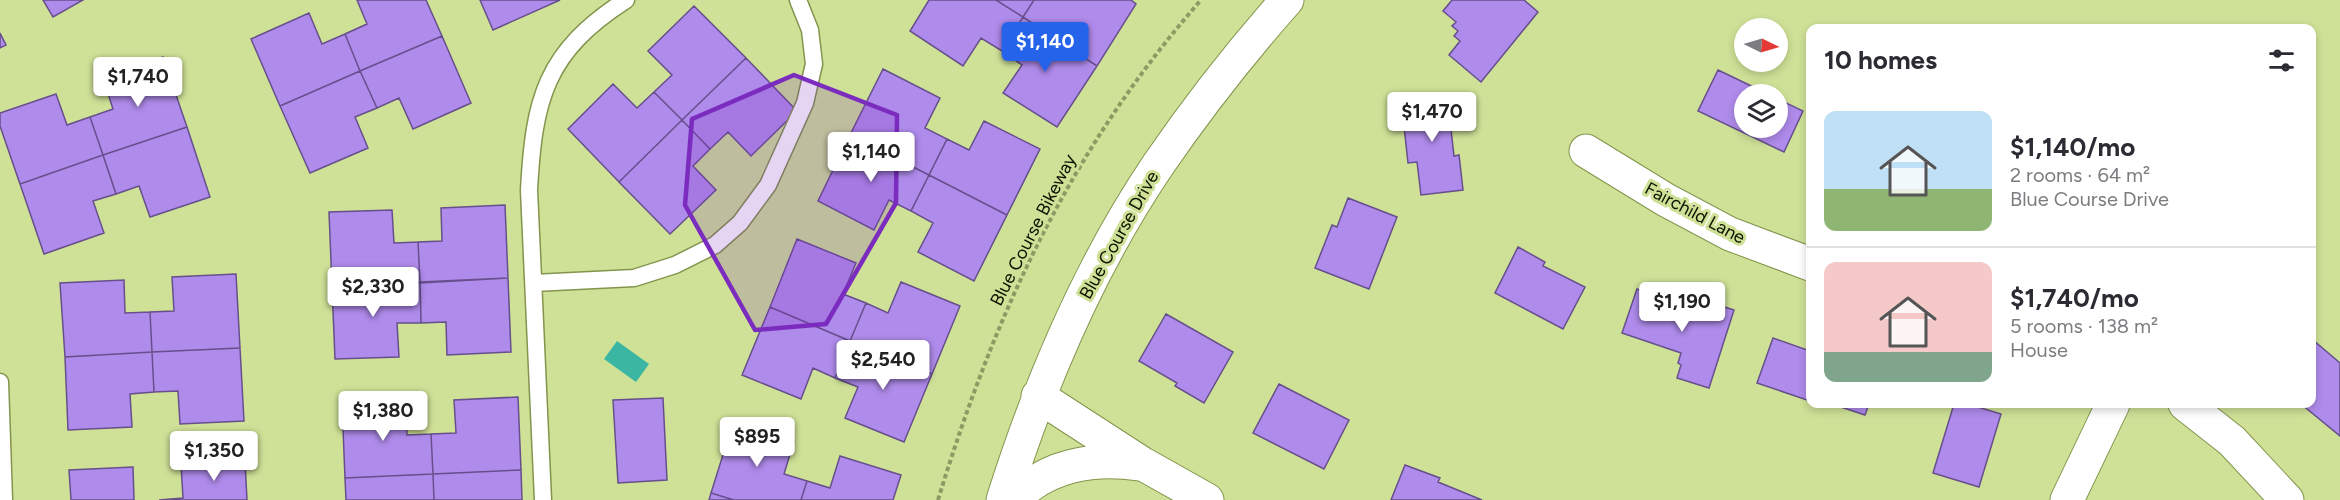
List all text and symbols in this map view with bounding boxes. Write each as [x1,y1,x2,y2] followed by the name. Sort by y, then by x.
[1734,18,1788,72] north arrow
[1734,18,1788,138] map controls
[996,22,1094,73] pin: $1,140
[1016,29,1074,53] text: $1,140
[1824,44,1937,76] text: 10 homes
[2265,44,2298,77] icon: filters
[89,57,187,108] pin: $1,740
[107,64,169,88] text: $1,740
[1734,84,1788,138] button: layers
[1383,92,1481,143] pin: $1,470
[1401,99,1463,123] text: $1,470
[2010,131,2135,163] text: $1,140/mo
[822,132,920,183] pin: $1,140
[1872,135,1944,207] icon: home
[842,139,900,163] text: $1,140
[985,150,1081,309] street label: Blue Course Bikeway
[2010,163,2150,187] text: 2 rooms · 64 m²
[1075,167,1163,303] street label: Blue Course Drive
[1641,177,1749,249] street label: Fairchild Lane
[2010,187,2169,211] text: Blue Course Drive
[324,267,422,318] pin: $2,330
[342,274,405,298] text: $2,330
[1633,282,1731,333] pin: $1,190
[2010,282,2139,314] text: $1,740/mo
[1872,286,1944,358] icon: home
[1653,289,1711,313] text: $1,190
[2010,314,2158,338] text: 5 rooms · 138 m²
[2010,338,2068,362] text: House
[834,340,932,391] pin: $2,540
[850,347,916,371] text: $2,540
[334,391,432,442] pin: $1,380
[353,398,413,422] text: $1,380
[721,417,793,468] pin: $895
[734,424,780,448] text: $895
[165,431,263,482] pin: $1,350
[184,438,244,462] text: $1,350

